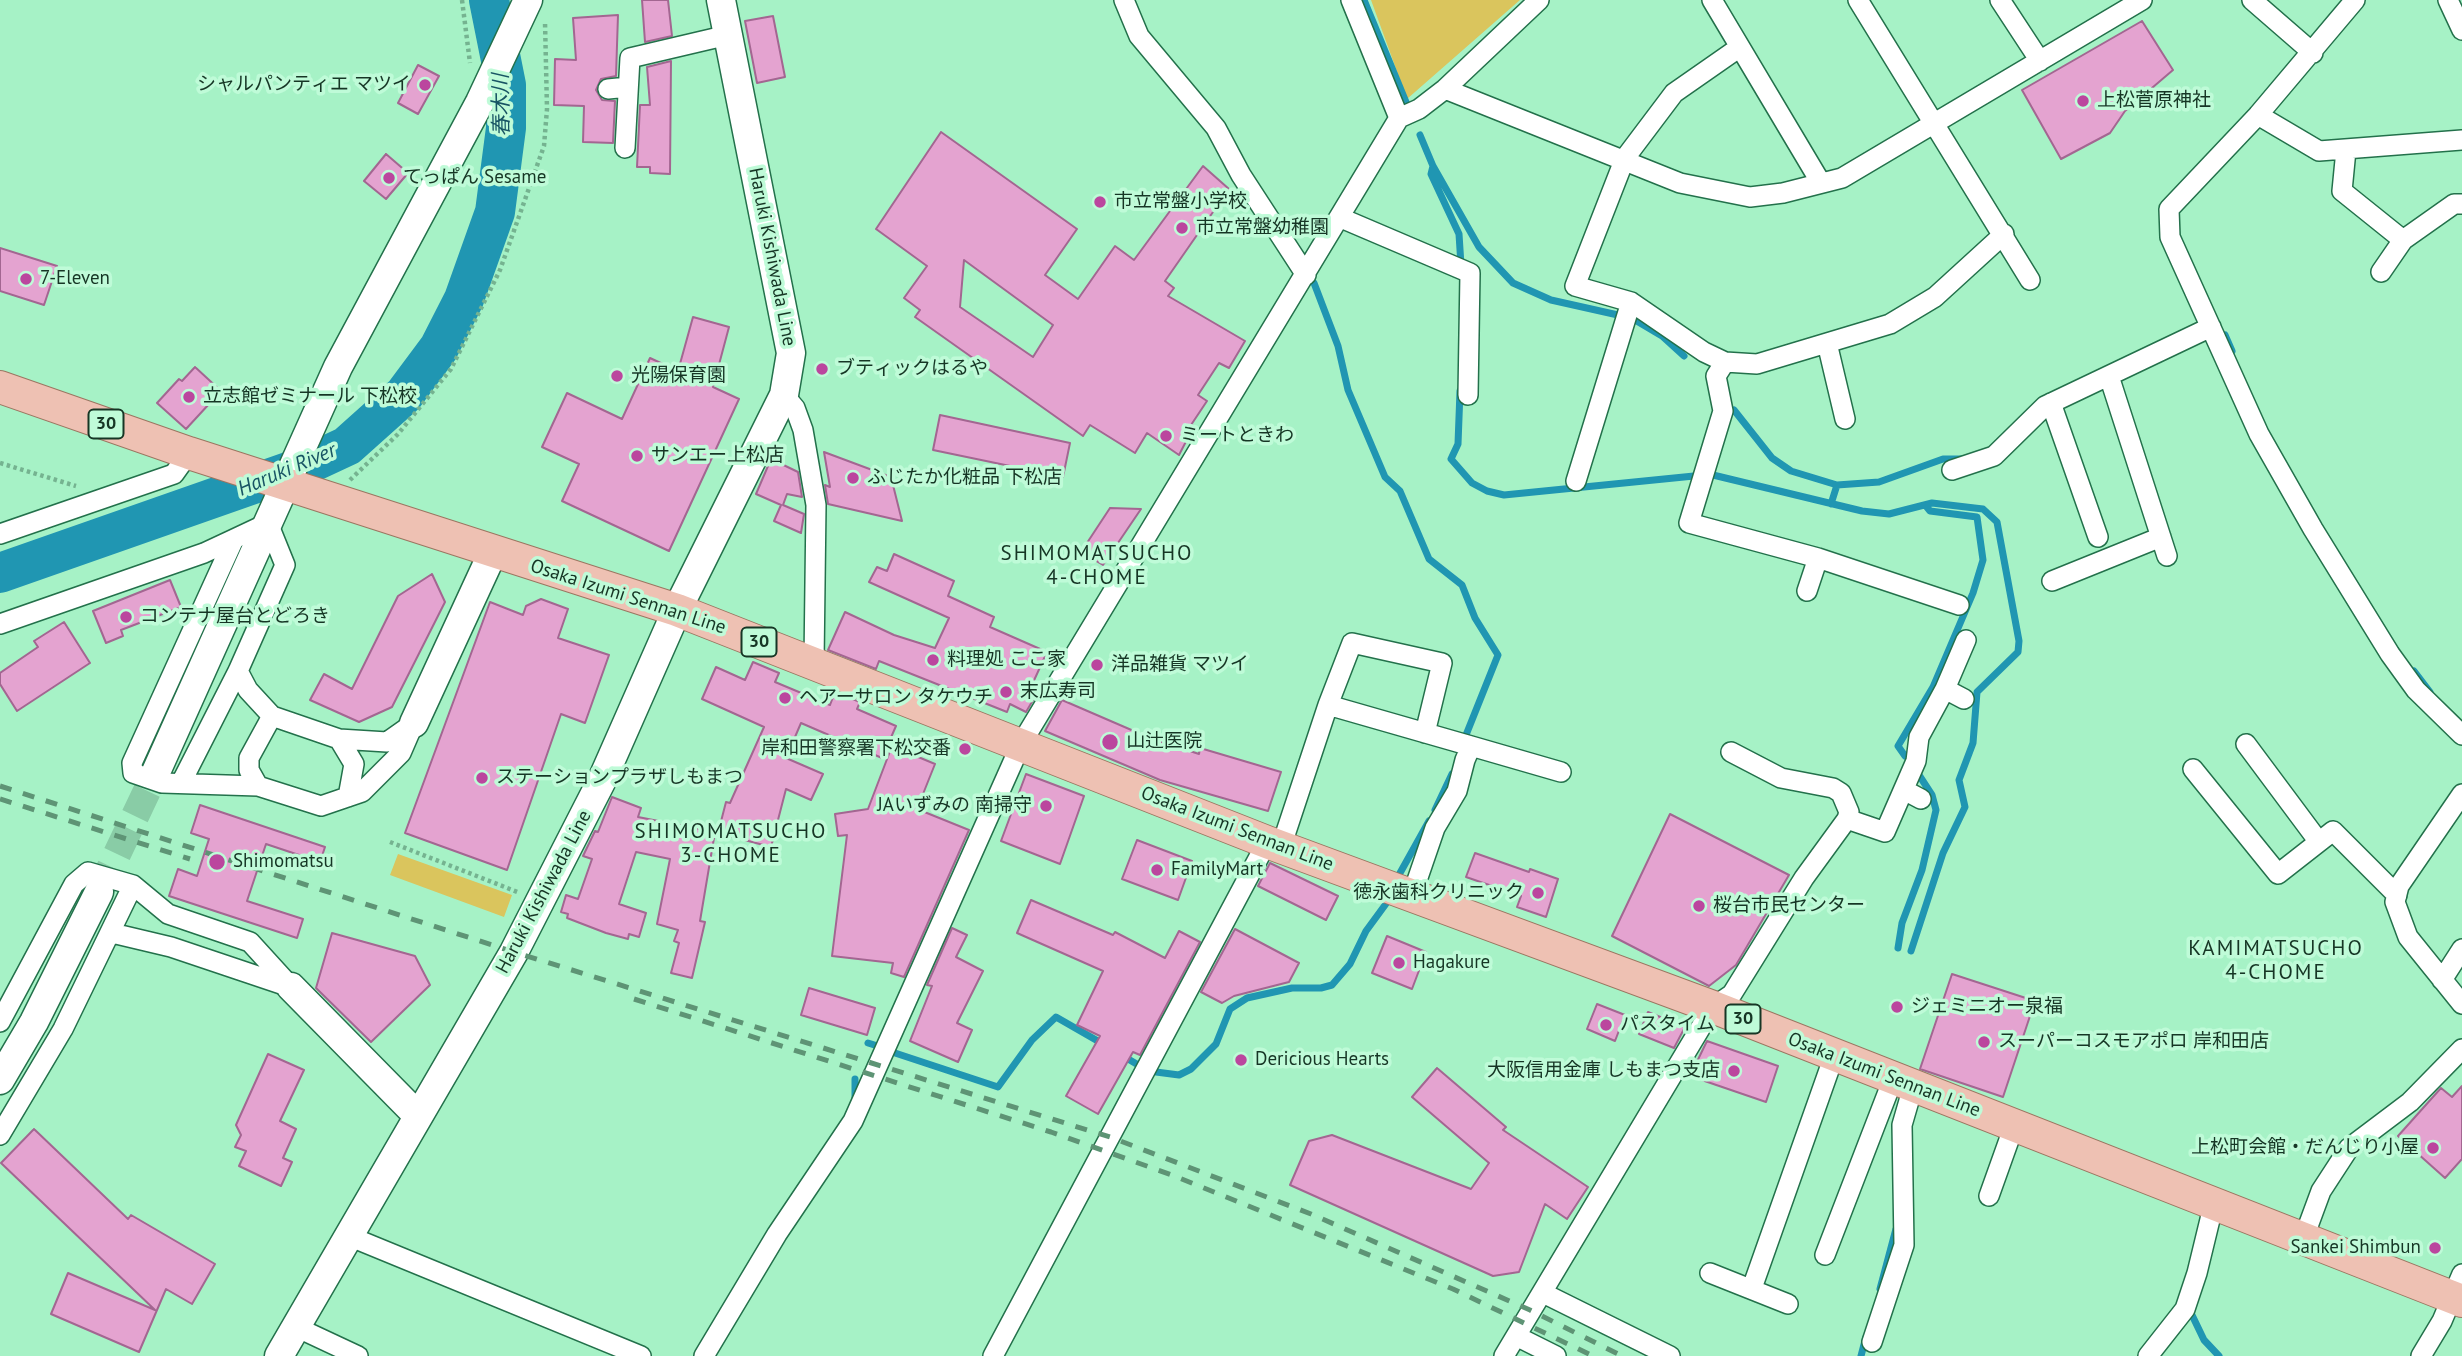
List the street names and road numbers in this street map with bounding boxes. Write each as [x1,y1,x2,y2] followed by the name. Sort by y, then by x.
[744,166,800,348] street label: Haruki Kishiwada Line
[88,410,124,438] road number: 30
[527,555,729,639] street label: Osaka Izumi Sennan Line
[742,628,776,656] road number: 30
[1138,782,1336,876] street label: Osaka Izumi Sennan Line
[491,807,597,977] street label: Haruki Kishiwada Line
[1726,1004,1760,1034] road number: 30
[1785,1028,1983,1122] street label: Osaka Izumi Sennan Line

